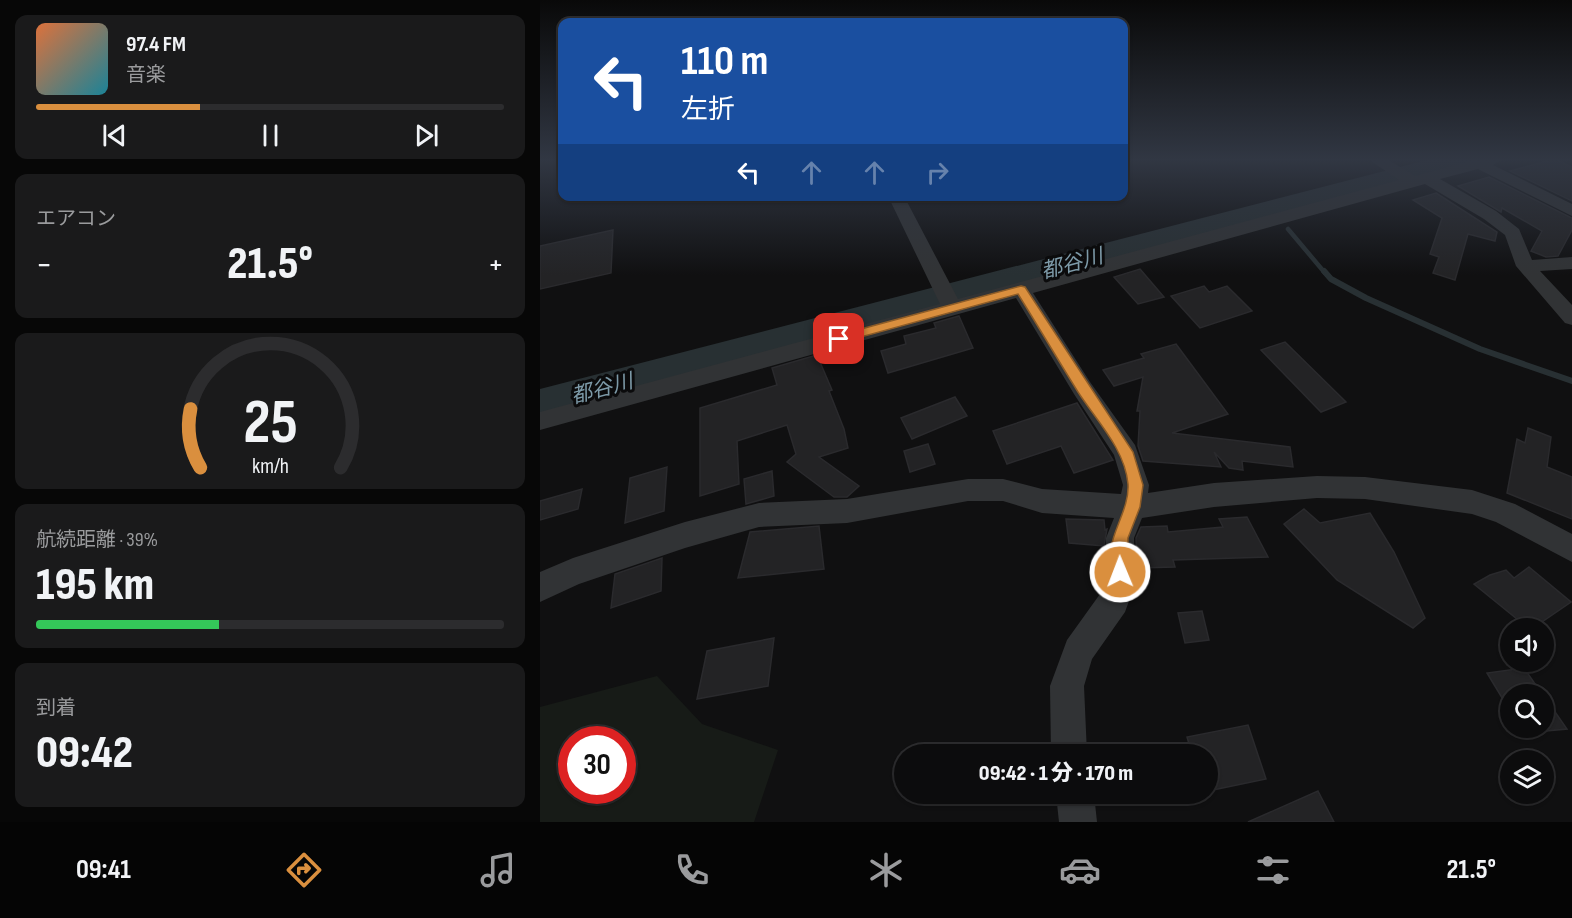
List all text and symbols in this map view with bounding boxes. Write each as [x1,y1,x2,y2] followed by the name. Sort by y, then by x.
[126,31,186,58] text: 97.4 FM
[681,36,768,87] text: 110 m
[582,42,660,120] icon: left
[126,63,166,87] text: 音楽
[681,94,735,126] text: 左折
[98,119,131,152] icon: previous
[254,119,287,152] icon: pause
[410,119,443,152] icon: next
[732,156,765,189] icon: left
[795,156,828,189] icon: ahead
[858,156,891,189] icon: ahead
[921,156,954,189] icon: right
[36,207,116,231] text: エアコン
[227,237,313,292] text: 21.5°
[1038,243,1108,284] water label: 都谷川
[36,245,52,285] text: −
[488,245,504,285] text: +
[813,313,864,364] pin
[822,322,855,355] icon: arrive
[568,368,638,409] water label: 都谷川
[243,386,297,461] text: 25
[251,454,289,479] text: km/h
[36,528,158,552] text: 航続距離 · 39%
[1088,540,1152,604] position arrow
[36,558,154,613] text: 195 km
[1500,618,1554,804] map controls
[1500,618,1554,672] button: sound
[1500,684,1554,738] button: search
[36,696,76,720] text: 到着
[36,726,133,781] text: 09:42
[558,726,636,804] speed limit sign: 30
[1500,750,1554,804] button: layers
[979,760,1133,787] text: 09:42 · 1 分 · 170 m
[283,849,325,891] icon: directions
[477,849,519,891] icon: music
[671,849,713,891] icon: phone
[865,849,907,891] icon: climate
[1059,849,1101,891] icon: car
[1252,849,1294,891] icon: filters
[76,854,131,886] text: 09:41
[1446,854,1496,886] text: 21.5°

